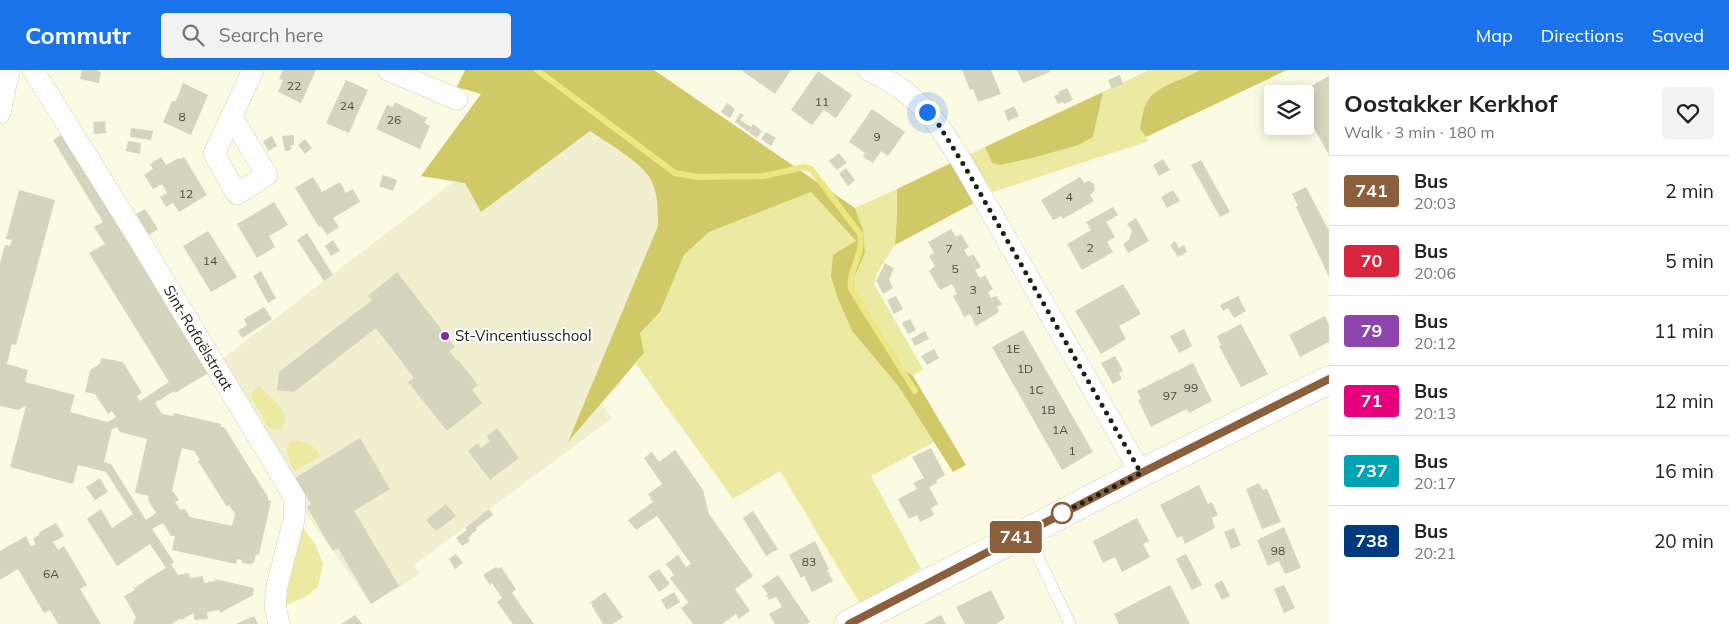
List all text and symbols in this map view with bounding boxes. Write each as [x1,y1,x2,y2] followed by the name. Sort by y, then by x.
[161,13,511,58] search box
[25,20,131,50] text: Commutr
[179,21,207,49] icon: search
[219,23,323,47] text: Search here
[1476,24,1513,47] text: Map
[1541,24,1624,47] text: Directions
[1652,24,1704,47] text: Saved
[287,78,301,93] house number: 22
[1264,85,1314,135] map controls
[1264,85,1314,135] button: layers
[1662,87,1714,139] button: heart
[1344,88,1557,118] text: Oostakker Kerkhof
[815,94,829,109] house number: 11
[340,98,354,113] house number: 24
[915,100,940,125] your location
[178,109,186,124] house number: 8
[387,112,401,127] house number: 26
[1344,122,1495,142] text: Walk · 3 min · 180 m
[873,129,881,144] house number: 9
[1414,169,1448,193] text: Bus
[1355,179,1388,202] text: 741
[1665,179,1714,203] text: 2 min
[179,186,193,201] house number: 12
[1065,189,1073,204] house number: 4
[1414,193,1456,213] text: 20:03
[1414,239,1448,263] text: Bus
[1086,240,1094,255] house number: 2
[945,241,953,256] house number: 7
[1361,249,1382,272] text: 70
[1665,249,1714,273] text: 5 min
[203,253,217,268] house number: 14
[951,261,959,276] house number: 5
[1414,263,1456,283] text: 20:06
[159,282,237,394] street label: Sint-Rafaëlstraat
[969,282,977,297] house number: 3
[975,302,983,317] house number: 1
[1414,309,1448,333] text: Bus
[1361,319,1382,342] text: 79
[1654,319,1714,343] text: 11 min
[455,326,591,345] place label: St-Vincentiusschool
[439,330,451,342] marker: St-Vincentiusschool
[1414,333,1456,353] text: 20:12
[1006,341,1020,356] house number: 1E
[1017,361,1033,376] house number: 1D
[1414,379,1448,403] text: Bus
[1184,380,1198,395] house number: 99
[1028,382,1044,397] house number: 1C
[1163,388,1177,403] house number: 97
[1361,389,1382,412] text: 71
[1654,389,1714,413] text: 12 min
[1040,402,1056,417] house number: 1B
[1414,403,1456,423] text: 20:13
[1052,422,1068,437] house number: 1A
[1068,443,1076,458] house number: 1
[1414,449,1448,473] text: Bus
[1355,459,1388,482] text: 737
[1654,459,1714,483] text: 16 min
[1414,473,1456,493] text: 20:17
[1051,502,1073,524] unlabelled marker
[1414,519,1448,543] text: Bus
[987,521,1045,553] line badge: 741
[1000,525,1032,548] text: 741
[1355,529,1388,552] text: 738
[1654,529,1714,553] text: 20 min
[1271,543,1285,558] house number: 98
[1414,543,1456,563] text: 20:21
[802,554,816,569] house number: 83
[43,566,59,581] house number: 6A

